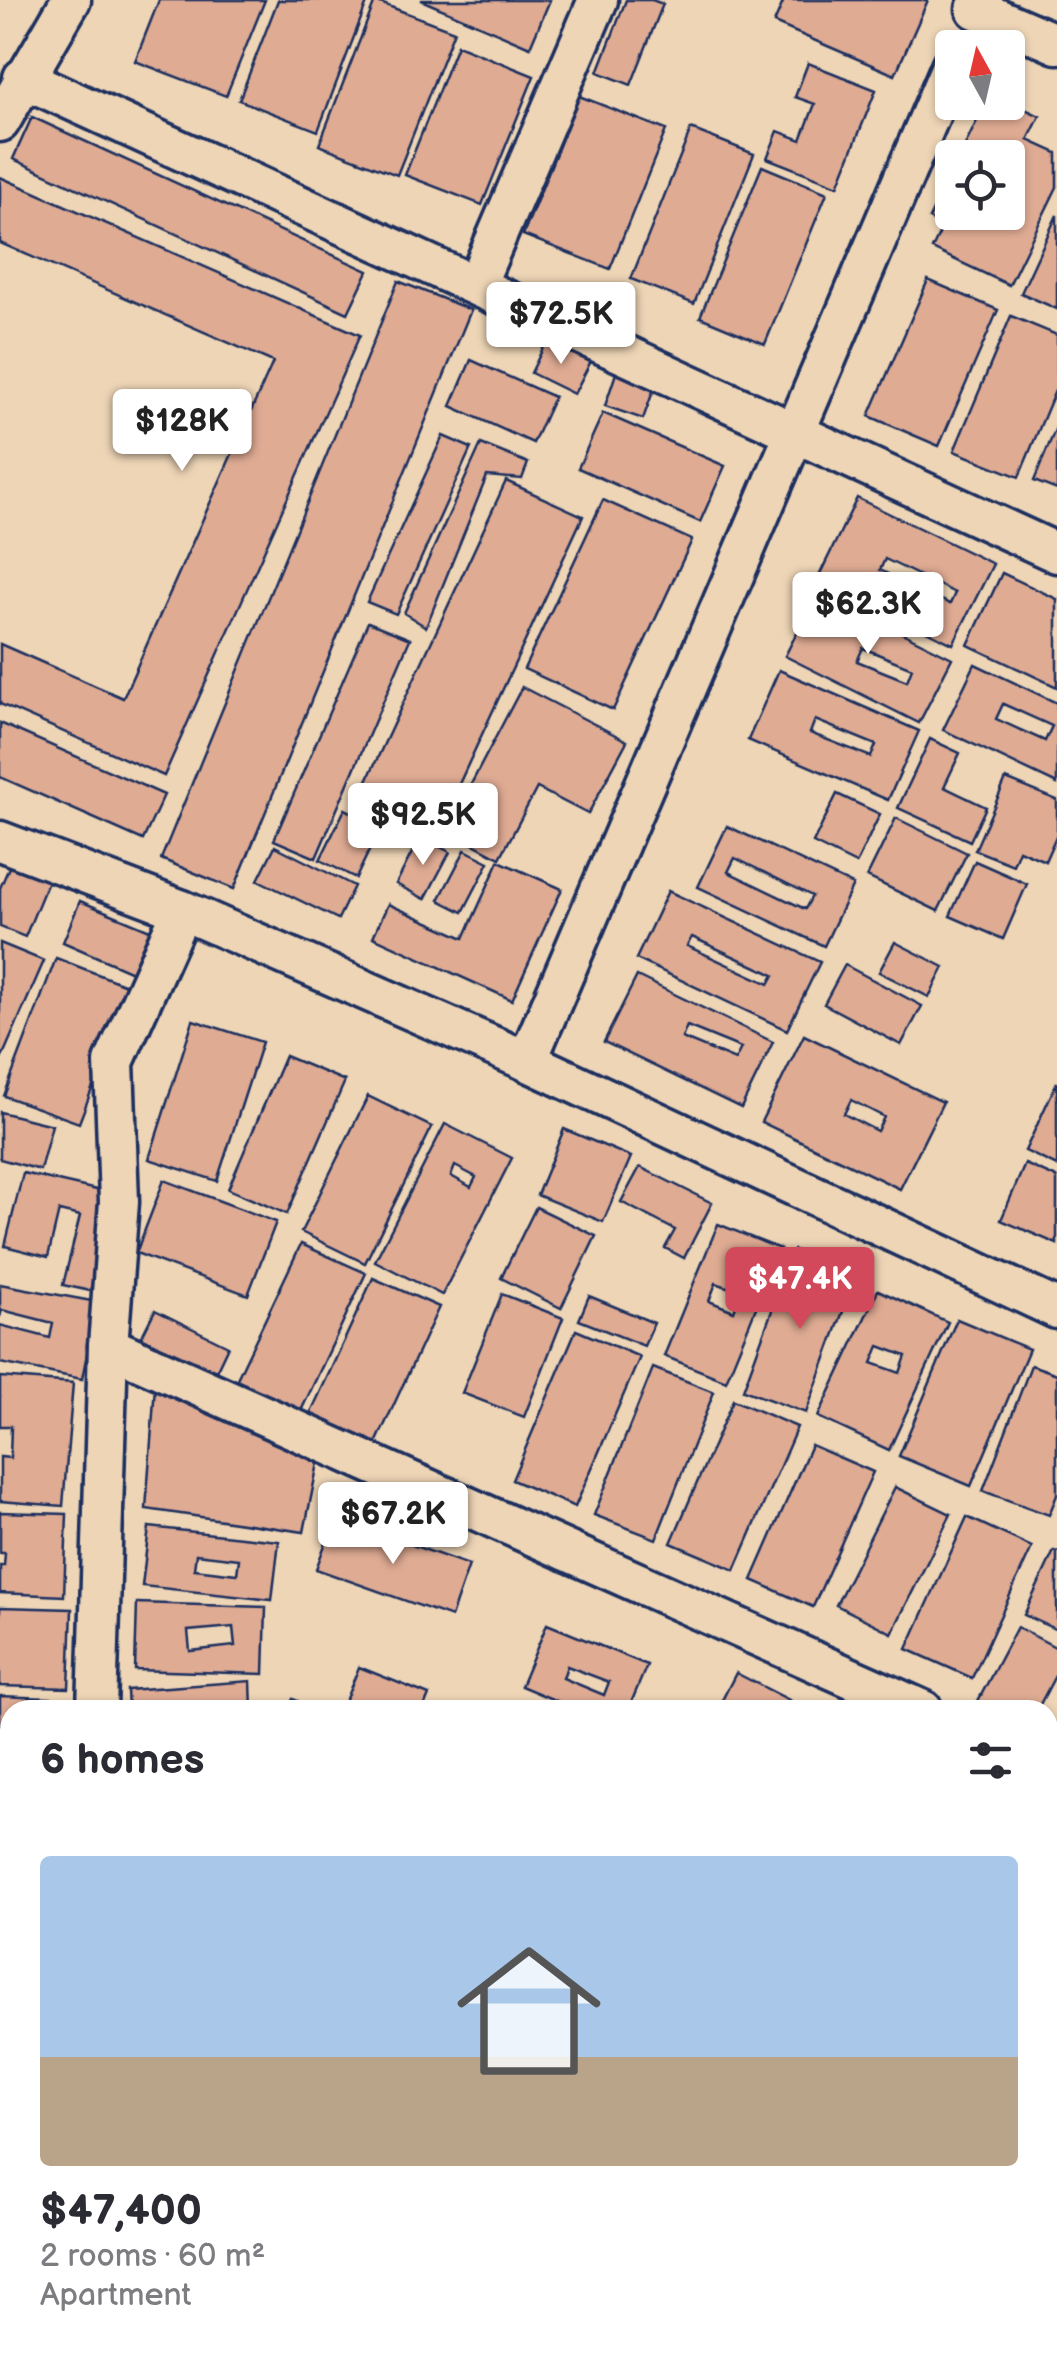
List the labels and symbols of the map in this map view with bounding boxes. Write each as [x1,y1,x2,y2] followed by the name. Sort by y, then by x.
[935,30,1025,120] north arrow
[480,282,642,367] pin: $72.5K
[112,389,252,474] pin: $128K
[787,572,949,657] pin: $62.3K
[342,783,504,868] pin: $92.5K
[719,1247,881,1332] pin: $47.4K
[312,1482,474,1567] pin: $67.2K

